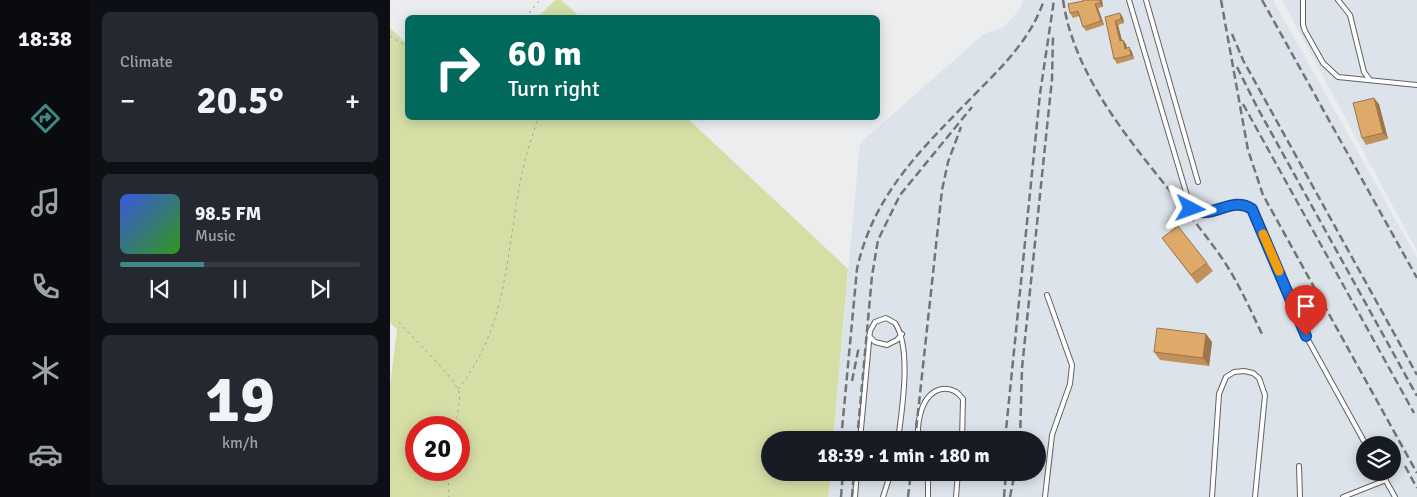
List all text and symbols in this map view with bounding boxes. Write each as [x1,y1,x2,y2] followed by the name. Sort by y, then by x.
[18,25,72,52] text: 18:38
[508,32,582,75] text: 60 m
[425,35,490,100] icon: right
[120,52,173,72] text: Climate
[508,75,600,102] text: Turn right
[196,77,284,124] text: 20.5°
[120,84,135,118] text: −
[345,84,360,118] text: +
[28,101,63,136] icon: directions
[1164,182,1216,234] position arrow
[28,185,63,220] icon: music
[195,202,261,226] text: 98.5 FM
[195,226,236,246] text: Music
[28,269,63,304] icon: phone
[146,275,174,303] icon: previous
[226,275,254,303] icon: pause
[306,275,334,303] icon: next
[1285,285,1327,336] pin
[1292,292,1320,320] icon: arrive
[28,353,63,388] icon: climate
[205,360,275,440] text: 19
[405,416,470,481] speed limit sign: 20
[222,433,258,453] text: km/h
[1356,436,1401,481] map controls
[1356,436,1401,481] button: layers
[28,437,63,472] icon: car
[817,444,990,468] text: 18:39 · 1 min · 180 m

